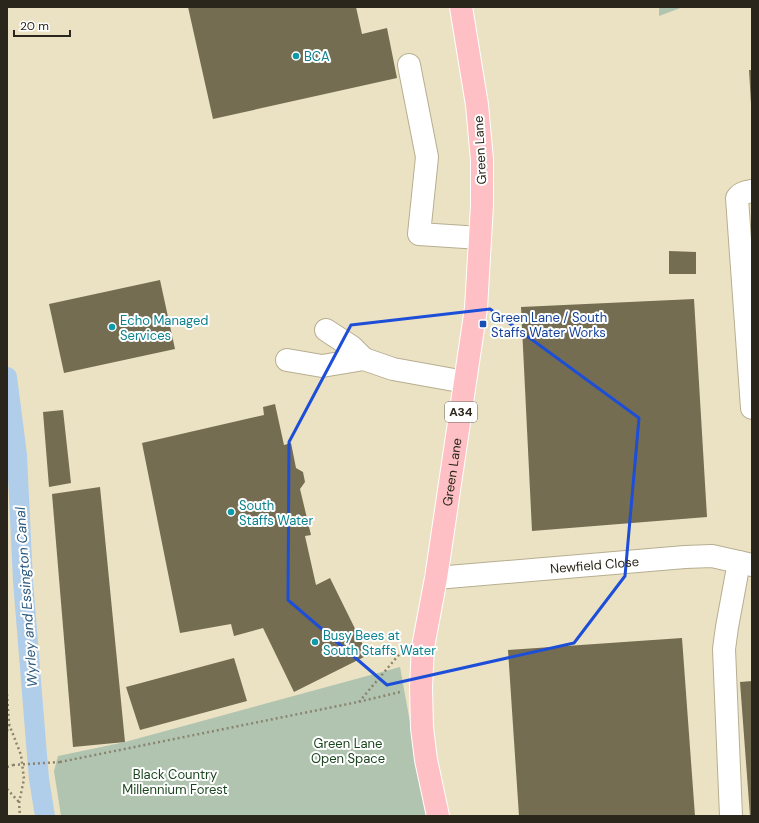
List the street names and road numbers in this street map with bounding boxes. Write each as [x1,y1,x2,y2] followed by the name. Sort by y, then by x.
[470,115,490,185] street label: Green Lane
[445,402,477,422] road number: A34
[438,437,465,507] street label: Green Lane
[549,552,640,577] street label: Newfield Close

